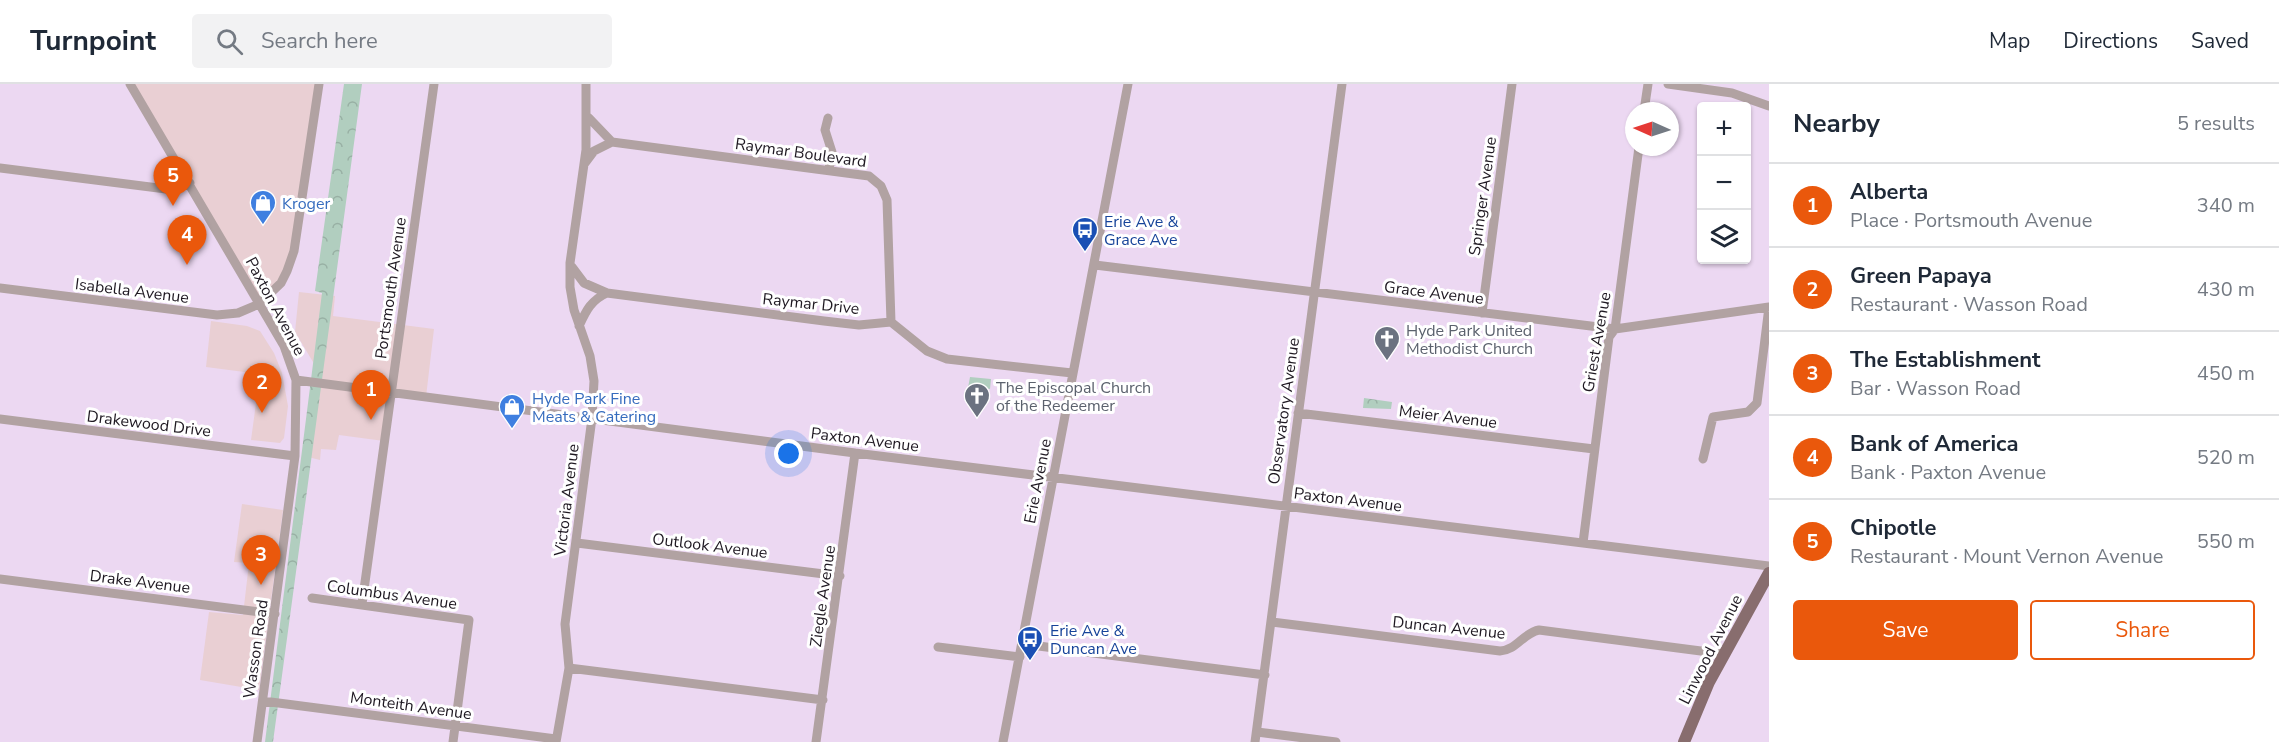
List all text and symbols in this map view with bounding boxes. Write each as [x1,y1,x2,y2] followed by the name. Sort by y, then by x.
[192,14,612,68] search box
[30,22,156,60] text: Turnpoint
[213,25,246,58] icon: search
[261,26,378,56] text: Search here
[1989,27,2030,55] text: Map
[2063,27,2158,55] text: Directions
[2191,27,2249,55] text: Saved
[1625,102,1679,156] north arrow
[1697,102,1751,264] map controls
[1697,102,1751,156] button: +
[1793,106,1880,141] text: Nearby
[2177,110,2255,137] text: 5 results
[734,133,868,173] street label: Raymar Boulevard
[1464,135,1502,257] street label: Springer Avenue
[154,156,192,206] pin: 5
[1697,156,1751,210] button: −
[1850,177,1928,207] text: Alberta
[248,188,278,226] shop icon: Kroger
[1807,192,1819,219] text: 1
[2197,192,2255,219] text: 340 m
[282,193,330,215] place label: Kroger
[1850,207,2092,234] text: Place · Portsmouth Avenue
[1697,210,1751,264] button: layers
[1104,211,1178,251] place label: Erie Ave & Grace Ave
[1070,215,1100,253] bus stop icon: Erie Ave & Grace Ave
[168,216,207,265] pin: 4
[370,216,412,360] street label: Portsmouth Avenue
[240,253,310,360] street label: Paxton Avenue
[1850,261,1992,291] text: Green Papaya
[74,273,190,309] street label: Isabella Avenue
[1383,276,1485,310] street label: Grace Avenue
[1807,276,1819,303] text: 2
[2197,276,2255,303] text: 430 m
[761,288,860,320] street label: Raymar Drive
[1577,290,1617,394] street label: Griest Avenue
[1850,291,2088,318] text: Restaurant · Wasson Road
[1406,320,1533,360] place label: Hyde Park United Methodist Church
[1372,324,1402,362] church icon: Hyde Park United Methodist Church
[1263,336,1305,486] street label: Observatory Avenue
[1850,345,2041,375] text: The Establishment
[1807,360,1819,387] text: 3
[2197,360,2255,387] text: 450 m
[242,364,282,413] pin: 2
[352,370,391,420] pin: 1
[1850,375,2021,402] text: Bar · Wasson Road
[996,377,1151,417] place label: The Episcopal Church of the Redeemer
[962,381,992,419] church icon: The Episcopal Church of the Redeemer
[532,388,656,428] place label: Hyde Park Fine Meats & Catering
[497,392,527,430] shop icon: Hyde Park Fine Meats & Catering
[1398,400,1498,434] street label: Meier Avenue
[86,405,212,443] street label: Drakewood Drive
[810,422,920,458] street label: Paxton Avenue
[1850,429,2018,459] text: Bank of America
[1019,437,1057,525] street label: Erie Avenue
[774,439,803,468] your location
[549,443,585,559] street label: Victoria Avenue
[1807,444,1819,471] text: 4
[2197,444,2255,471] text: 520 m
[1850,459,2046,486] text: Bank · Paxton Avenue
[1293,482,1403,518] street label: Paxton Avenue
[1850,513,1936,543] text: Chipotle
[651,528,769,564] street label: Outlook Avenue
[1807,528,1819,555] text: 5
[2197,528,2255,555] text: 550 m
[242,536,280,585] pin: 3
[1850,543,2163,570] text: Restaurant · Mount Vernon Avenue
[805,544,841,649] street label: Ziegle Avenue
[88,565,191,599] street label: Drake Avenue
[325,575,458,615] street label: Columbus Avenue
[1674,591,1748,708] street label: Linwood Avenue
[238,598,274,700] street label: Wasson Road
[1793,600,2018,660] button: Save
[2030,600,2255,660] button: Share
[1391,611,1506,645] street label: Duncan Avenue
[1050,620,1137,660] place label: Erie Ave & Duncan Ave
[1015,624,1045,662] bus stop icon: Erie Ave & Duncan Ave
[349,687,473,725] street label: Monteith Avenue

